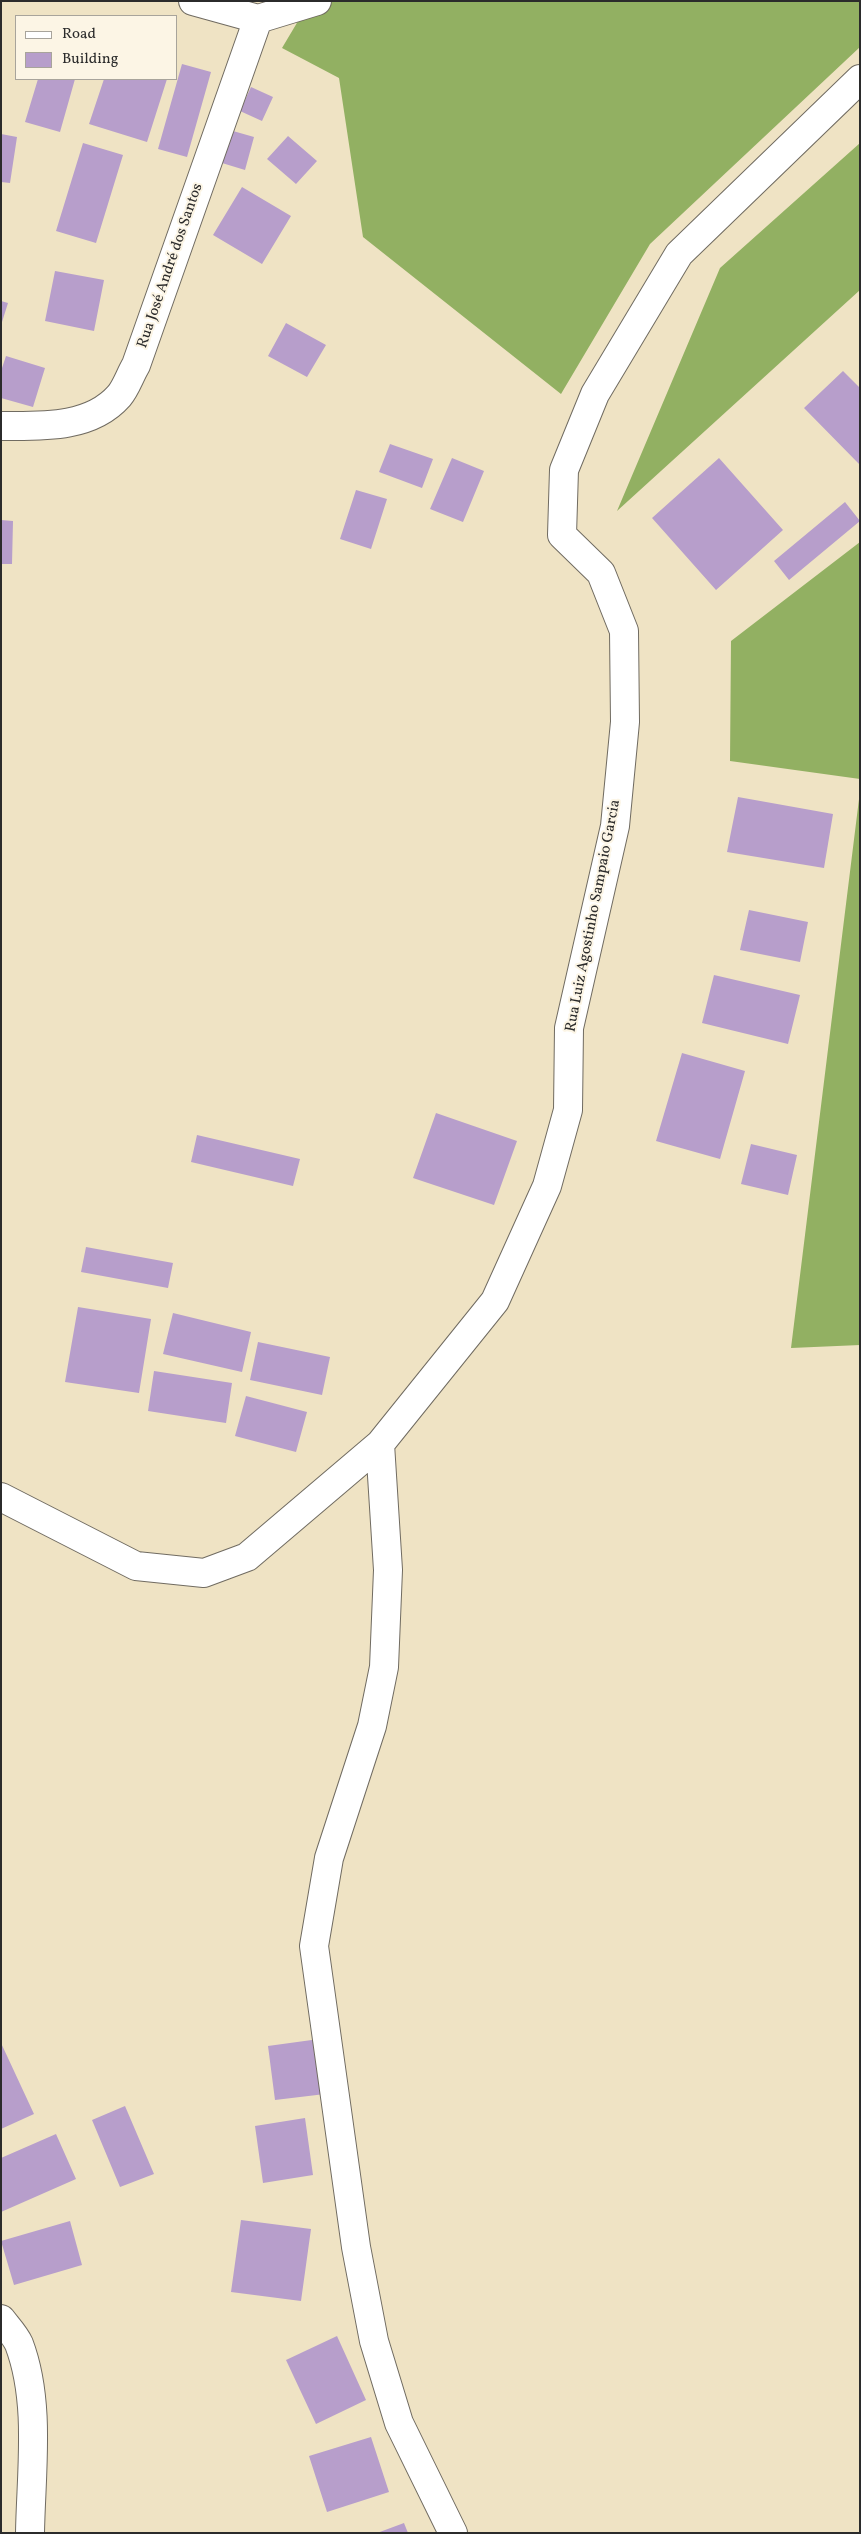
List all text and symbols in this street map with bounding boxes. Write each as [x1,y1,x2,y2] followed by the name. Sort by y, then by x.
[15,15,178,80] legend
[62,24,96,45] text: Road
[62,49,118,70] text: Building
[134,181,208,351] street label: Rua José André dos Santos
[563,798,625,1034] street label: Rua Luiz Agostinho Sampaio Garcia

